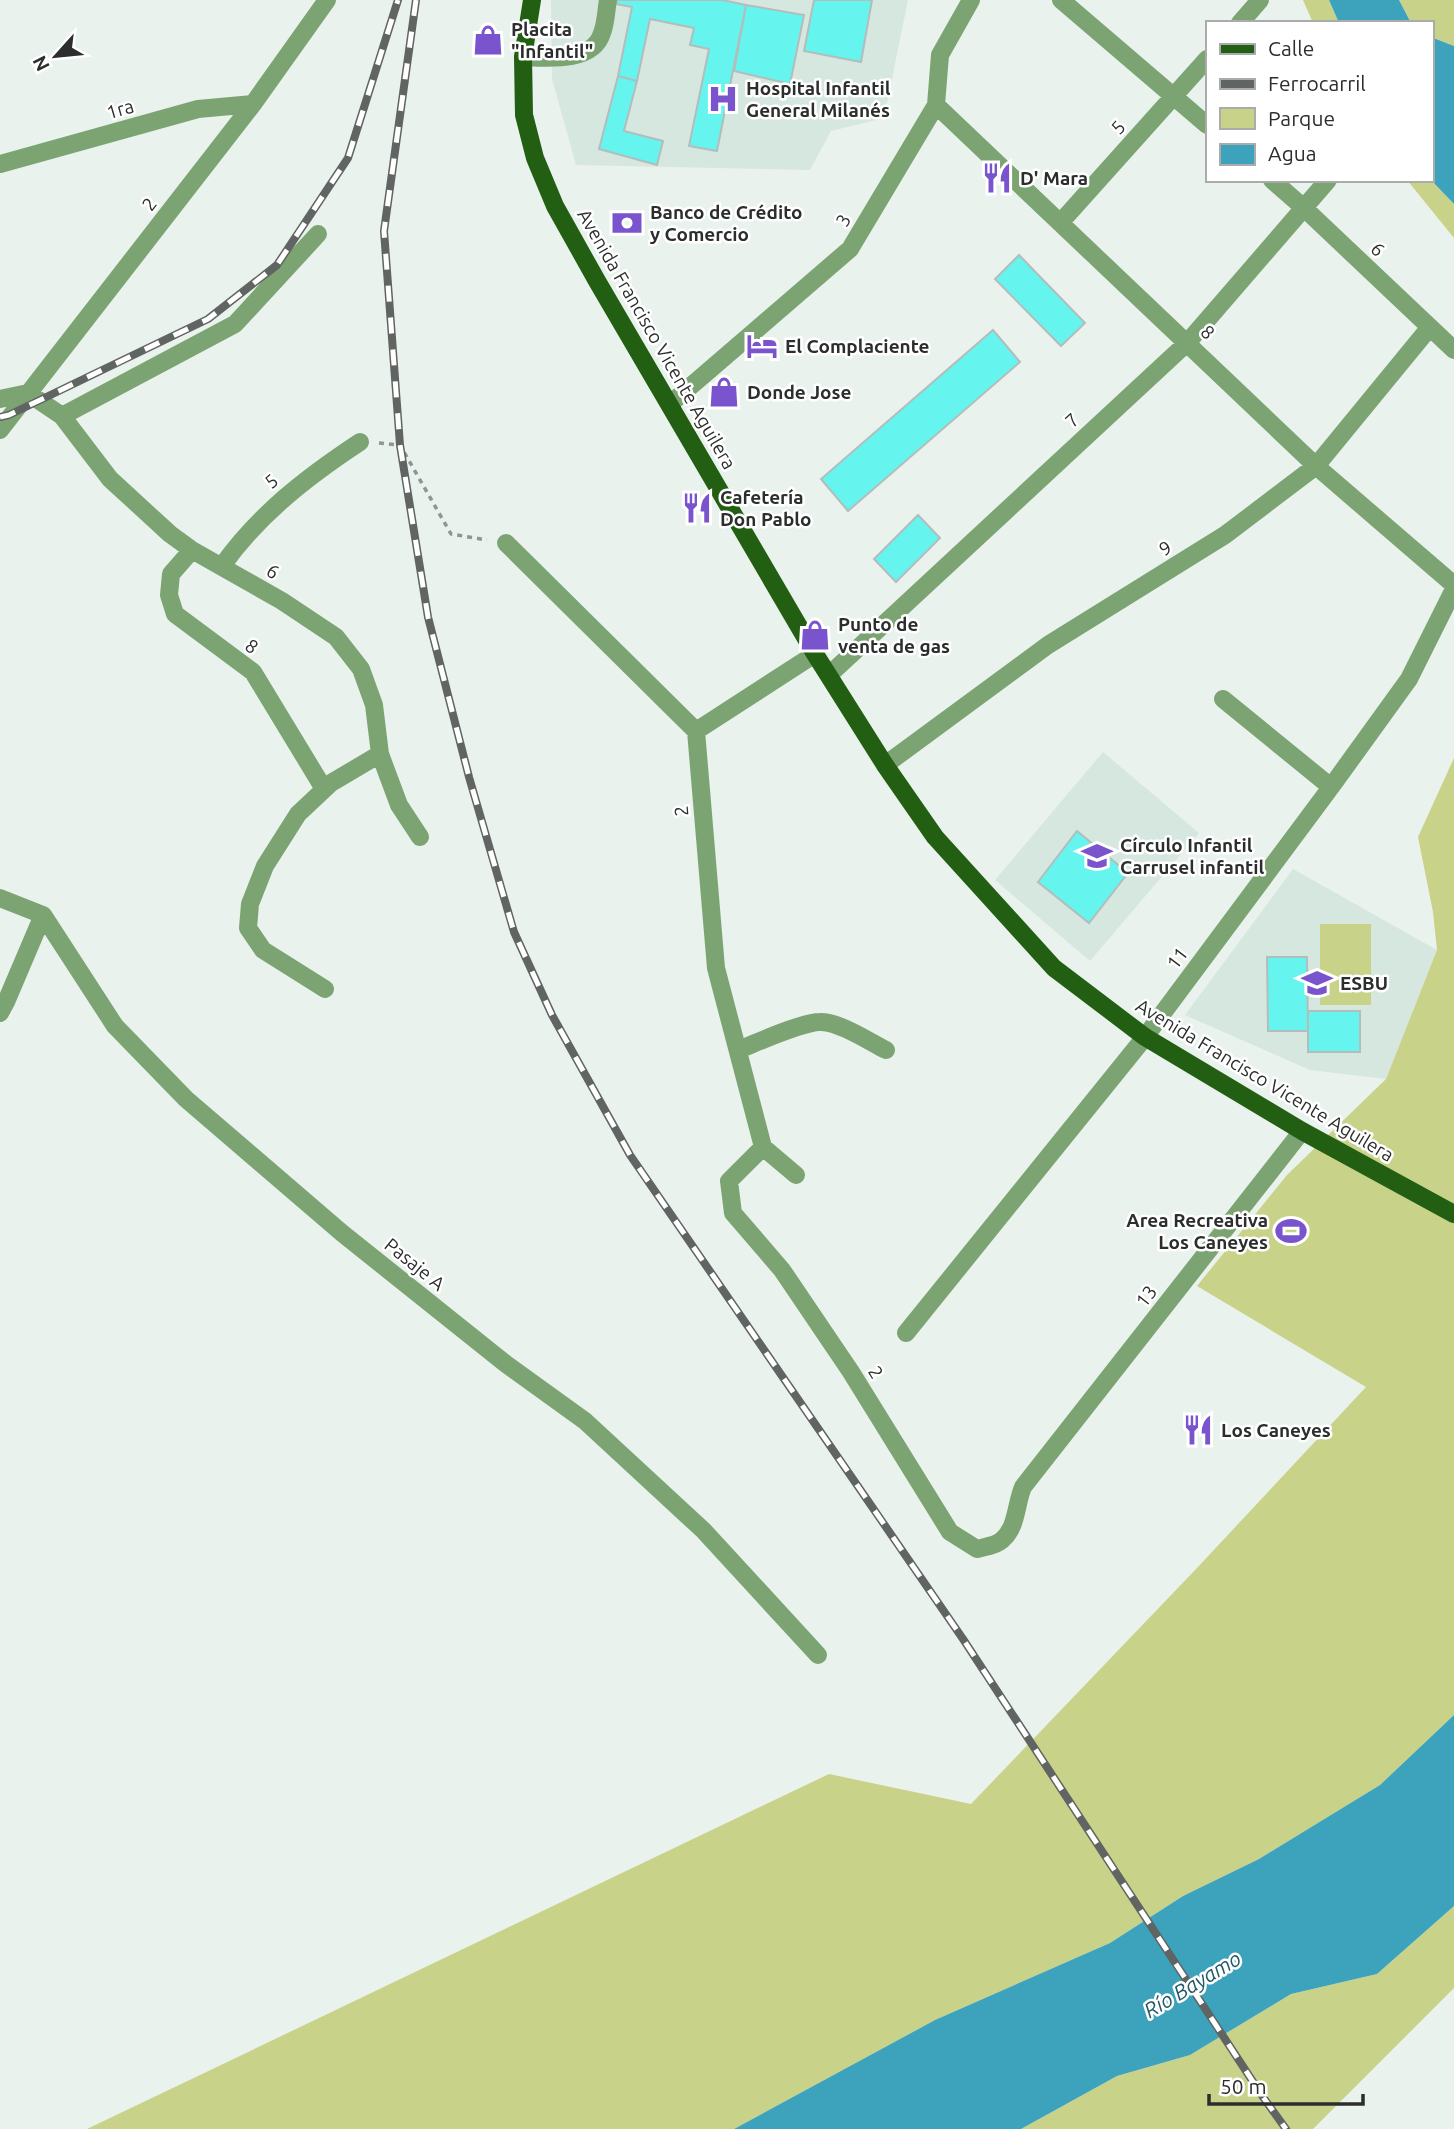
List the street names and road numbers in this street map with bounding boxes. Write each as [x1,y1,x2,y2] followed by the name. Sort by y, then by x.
[104,95,136,123] street label: 1ra
[1106,116,1130,138] street label: 5
[137,193,161,215] street label: 2
[573,205,741,473] street label: Avenida Francisco Vicente Aguilera
[831,210,855,230] street label: 3
[1367,237,1389,261] street label: 6
[1197,320,1219,344] street label: 8
[1061,408,1083,432] street label: 7
[260,469,282,493] street label: 5
[1155,536,1175,560] street label: 9
[263,559,283,583] street label: 6
[241,634,263,658] street label: 8
[670,805,692,817] street label: 2
[1162,943,1192,973] street label: 11
[1132,994,1398,1166] street label: Avenida Francisco Vicente Aguilera
[381,1233,450,1295] street label: Pasaje A
[1131,1281,1161,1311] street label: 13
[864,1362,888,1382] street label: 2

